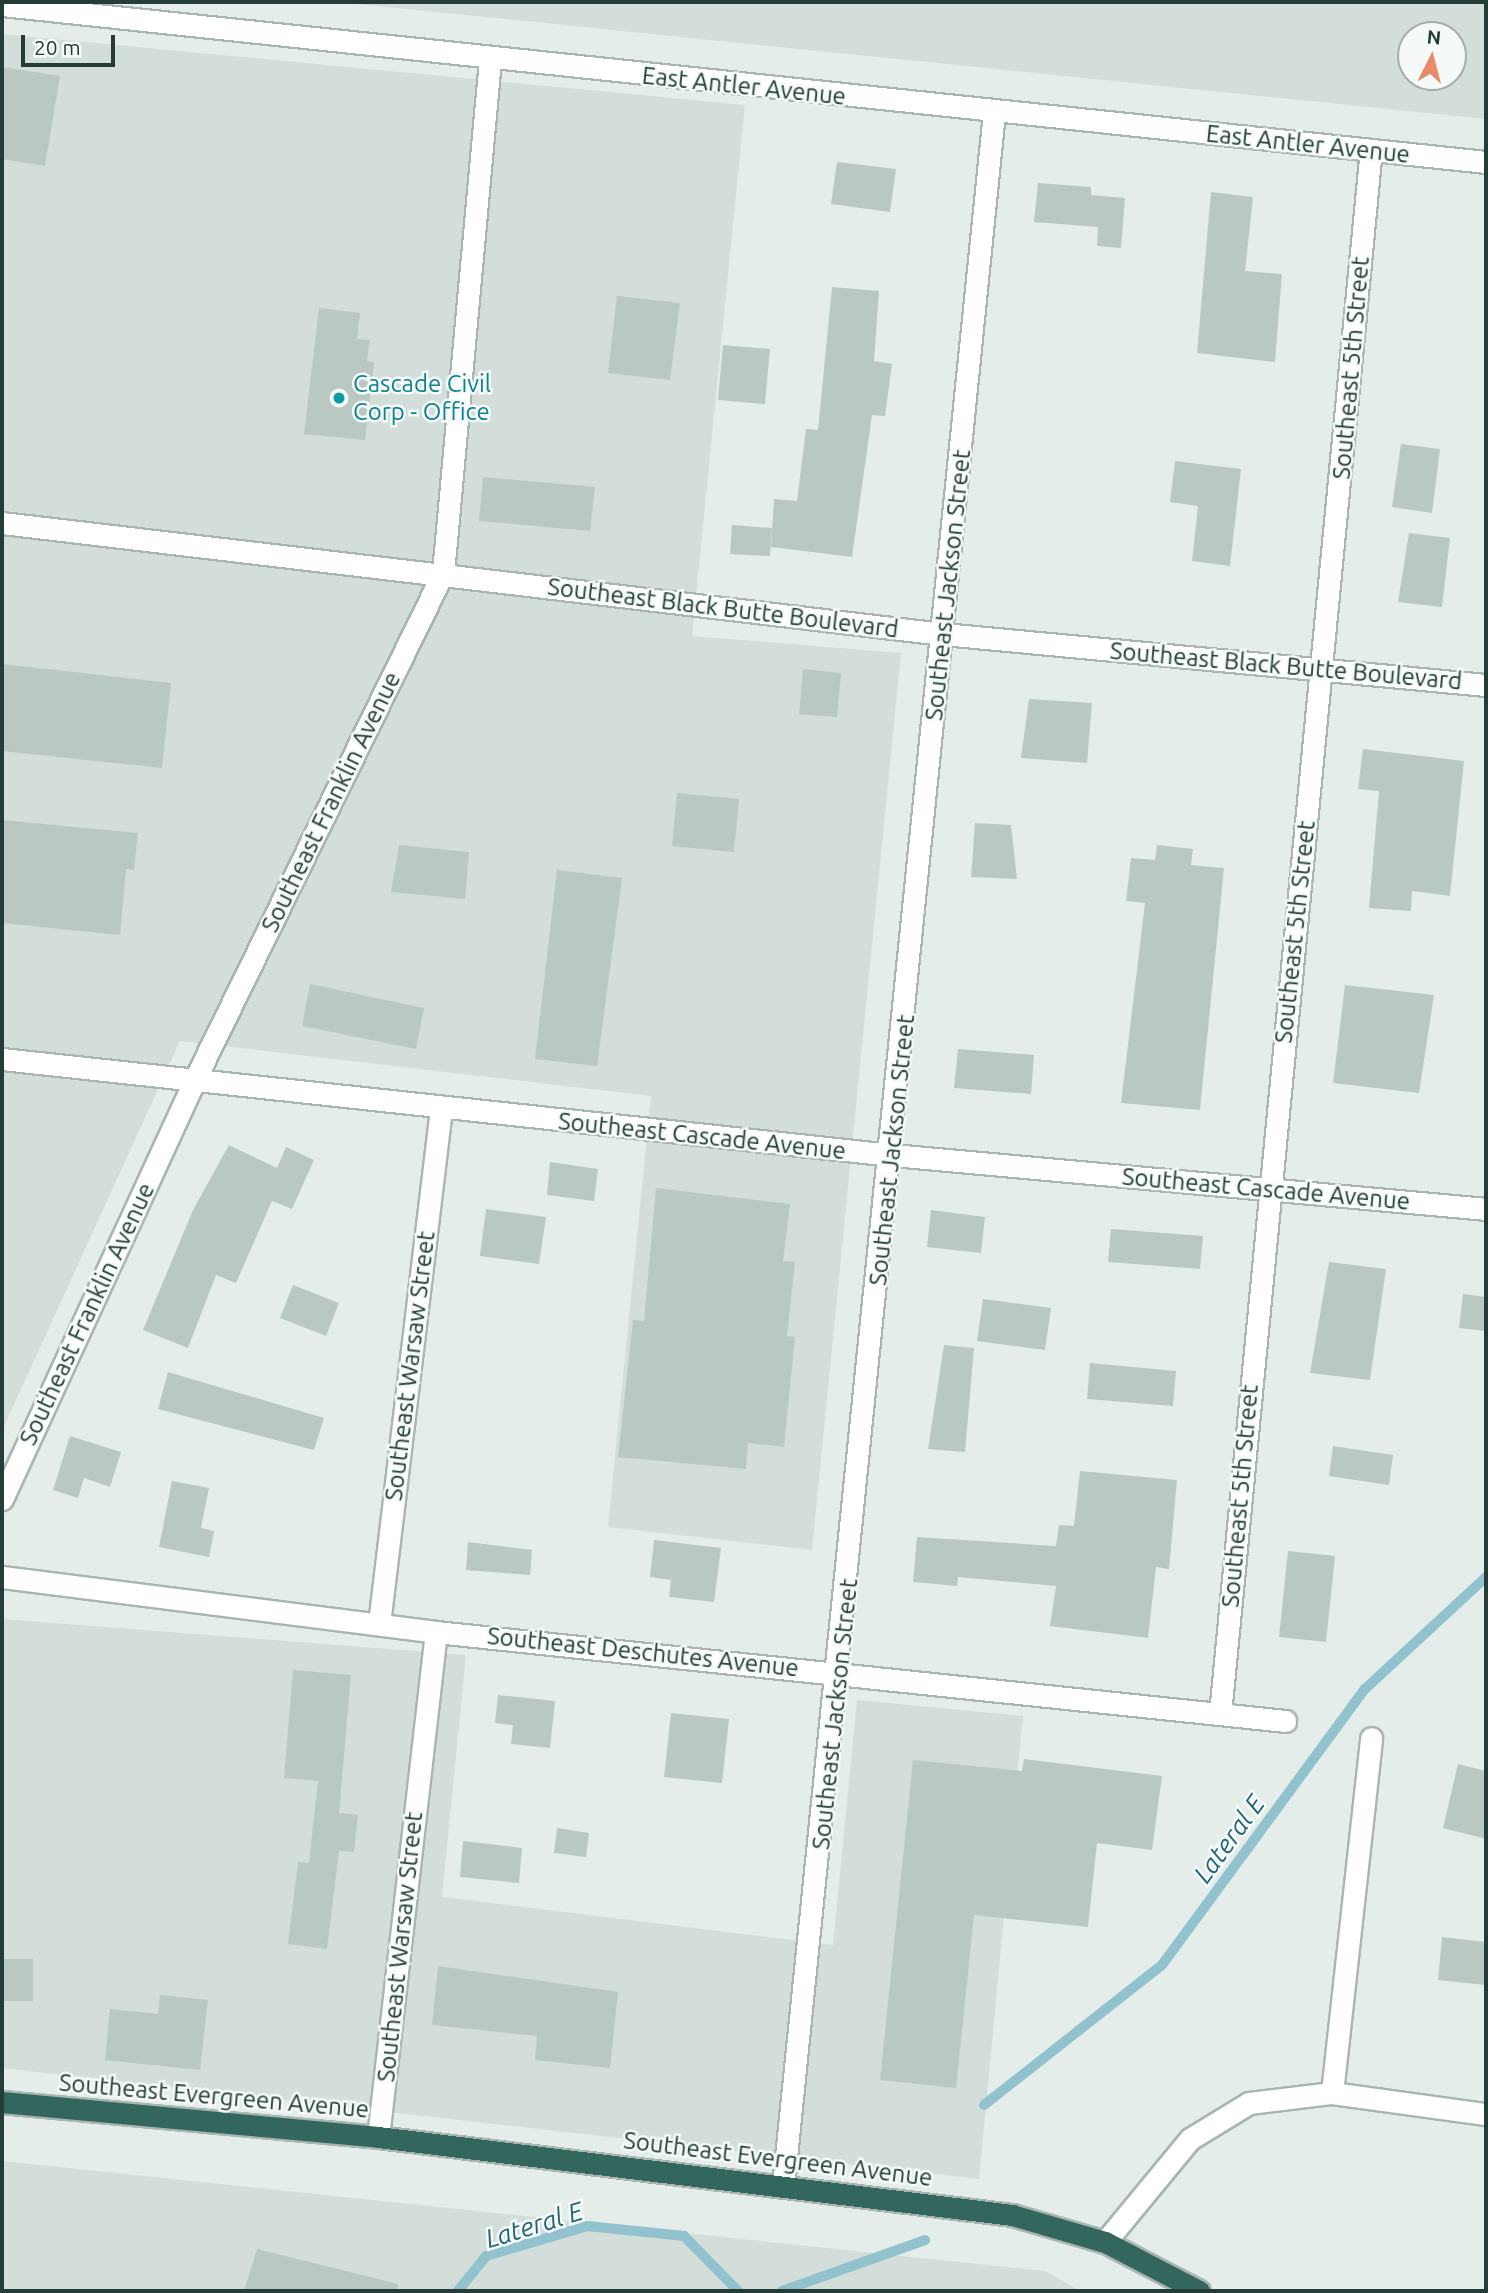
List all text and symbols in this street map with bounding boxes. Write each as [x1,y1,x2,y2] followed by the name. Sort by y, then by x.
[24,21,119,65] scale bar
[1397,21,1467,91] north arrow
[1426,25,1442,49] text: N
[34,35,81,59] text: 20 m
[641,61,847,111] street label: East Antler Avenue
[1205,119,1411,169] street label: East Antler Avenue
[1327,255,1375,481] street label: Southeast 5th Street
[353,370,491,426] place label: Cascade Civil Corp - Office
[331,390,347,406] marker: Cascade Civil Corp - Office
[919,448,977,722] street label: Southeast Jackson Street
[546,572,900,644] street label: Southeast Black Butte Boulevard
[1109,636,1463,696] street label: Southeast Black Butte Boulevard
[255,667,407,937] street label: Southeast Franklin Avenue
[1269,819,1321,1045] street label: Southeast 5th Street
[863,1013,921,1287] street label: Southeast Jackson Street
[557,1107,847,1165] street label: Southeast Cascade Avenue
[1121,1162,1411,1216] street label: Southeast Cascade Avenue
[14,1178,160,1450] street label: Southeast Franklin Avenue
[379,1230,441,1502] street label: Southeast Warsaw Street
[1216,1383,1264,1609] street label: Southeast 5th Street
[806,1577,864,1851] street label: Southeast Jackson Street
[486,1621,800,1683] street label: Southeast Deschutes Avenue
[1187,1789,1271,1889] water label: Lateral E
[371,1811,429,2083] street label: Southeast Warsaw Street
[58,2068,370,2124] street label: Southeast Evergreen Avenue
[622,2126,934,2192] street label: Southeast Evergreen Avenue
[481,2195,587,2255] water label: Lateral E

